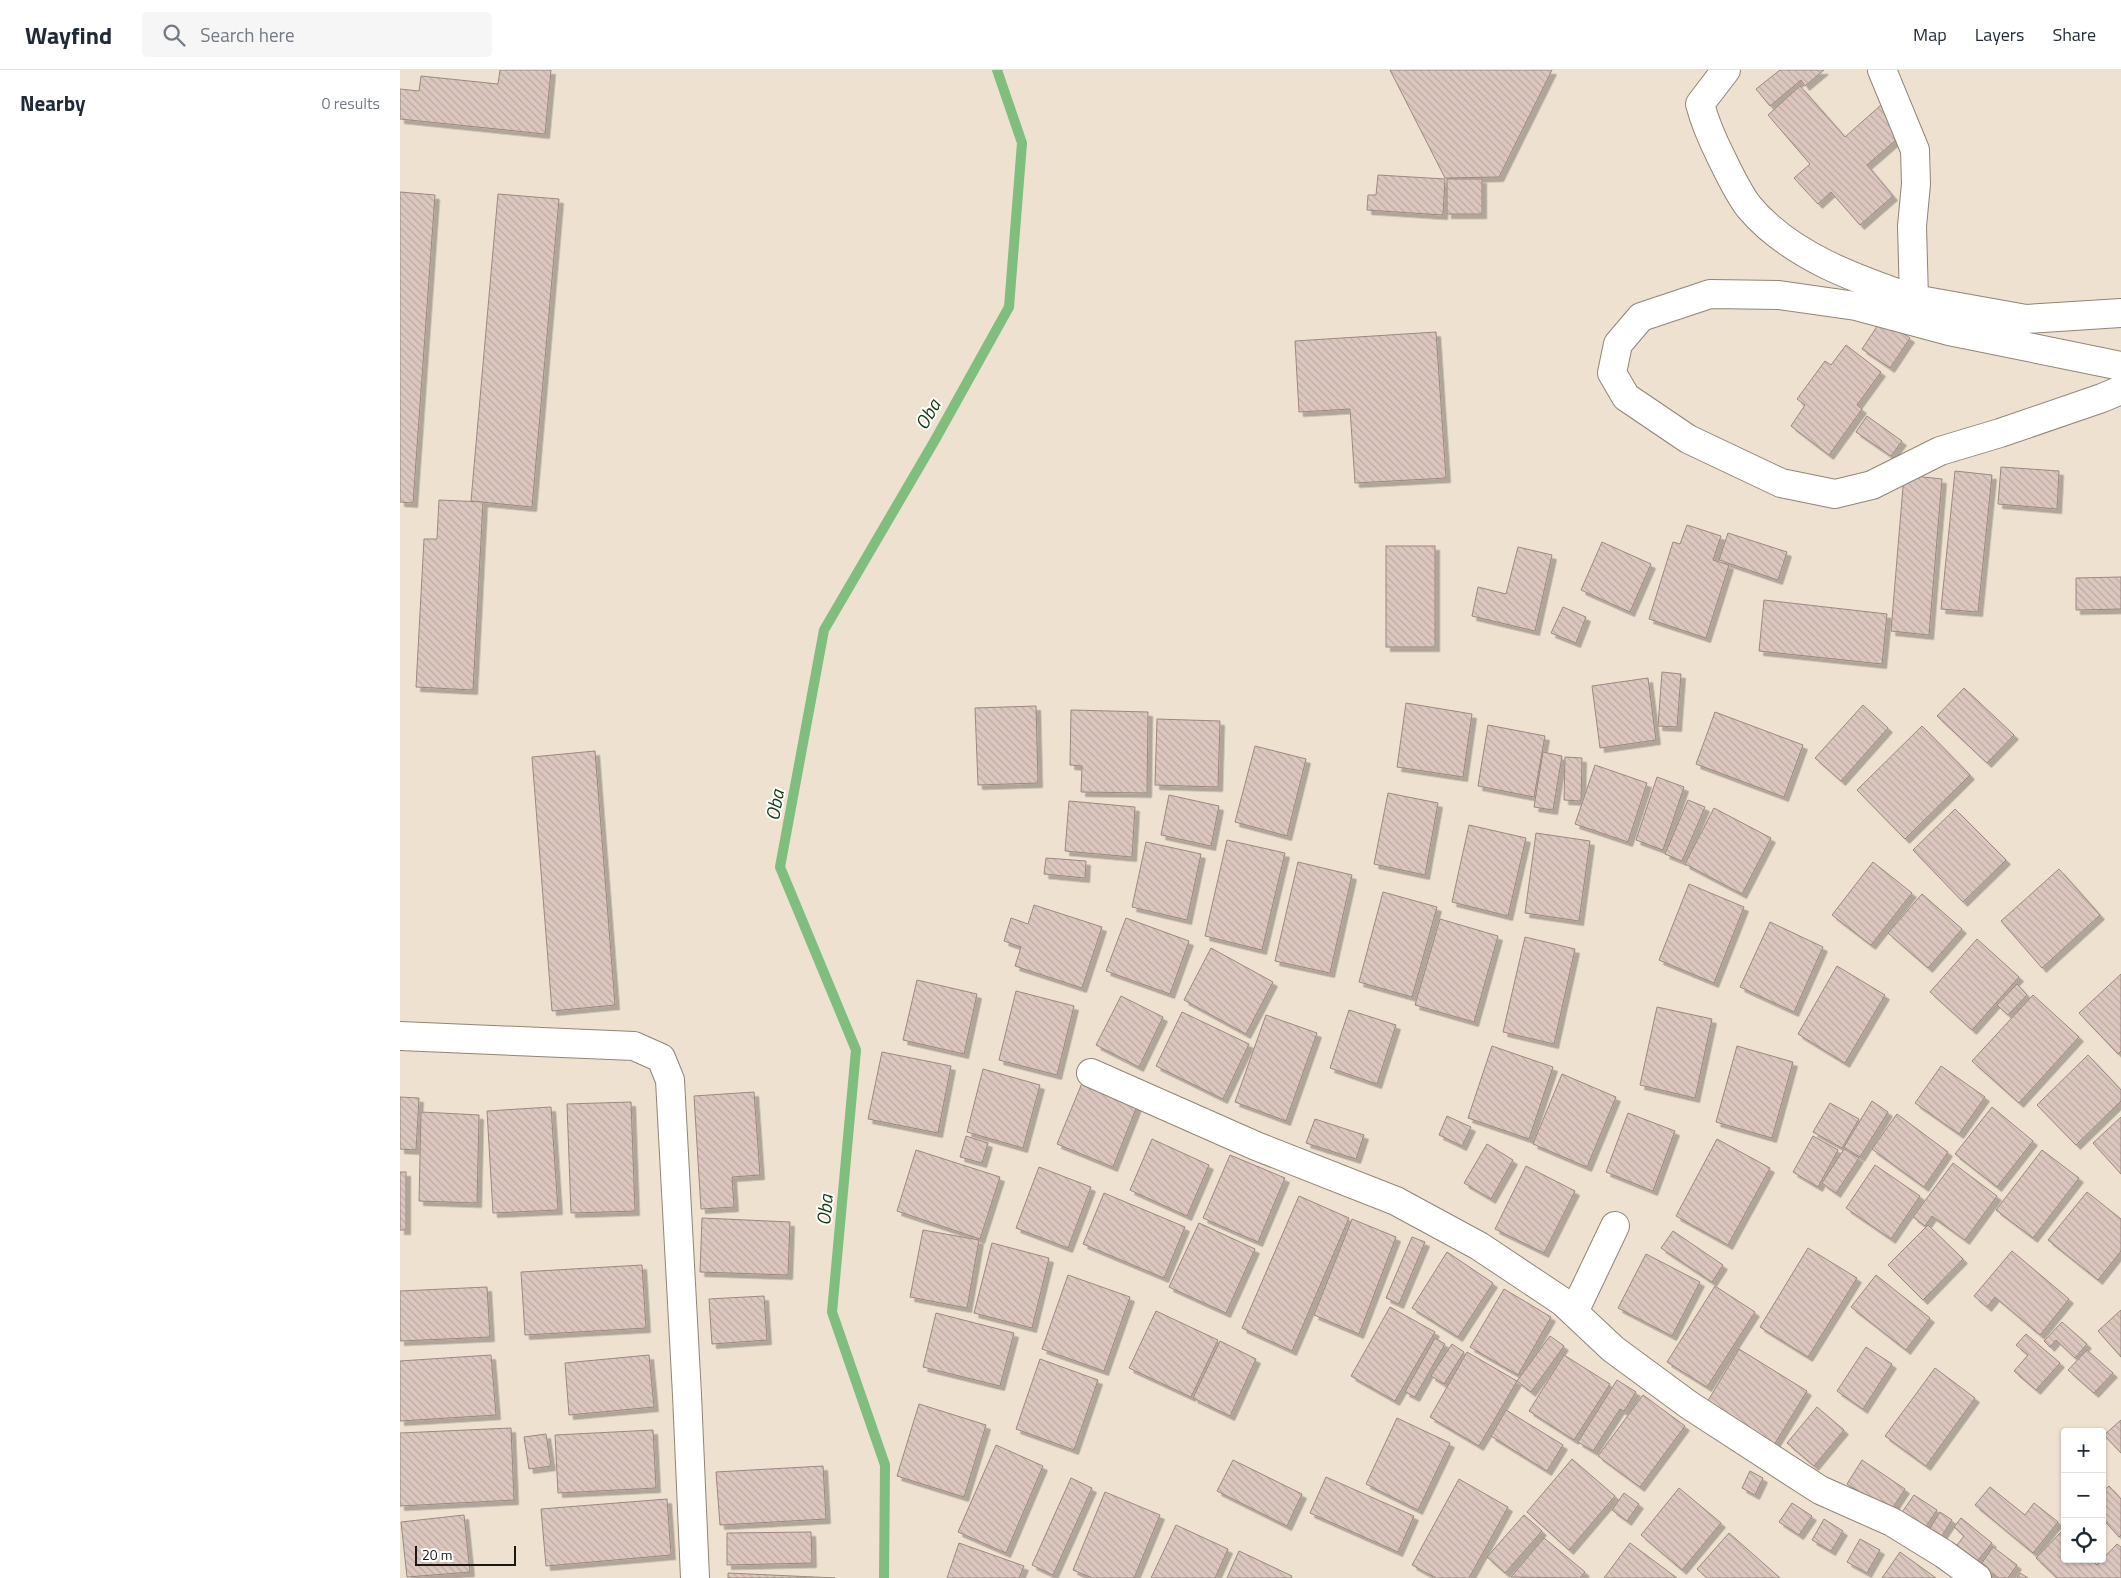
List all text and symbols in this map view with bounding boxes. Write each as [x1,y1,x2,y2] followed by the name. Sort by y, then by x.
[142,12,492,57] search box
[25,17,112,53] text: Wayfind
[200,20,295,49] text: Search here
[160,21,188,49] icon: search
[1913,21,1947,48] text: Map
[1975,21,2024,48] text: Layers
[2052,21,2096,48] text: Share
[20,87,85,119] text: Nearby
[321,91,380,115] text: 0 results
[907,392,948,435] water label: Oba
[757,786,791,823] water label: Oba
[808,1192,840,1227] water label: Oba
[2061,1428,2106,1563] map controls
[2061,1428,2106,1473] button: +
[2061,1473,2106,1518] button: −
[2061,1518,2106,1563] button: locate
[415,1543,516,1566] scale bar
[422,1544,452,1565] text: 20 m

